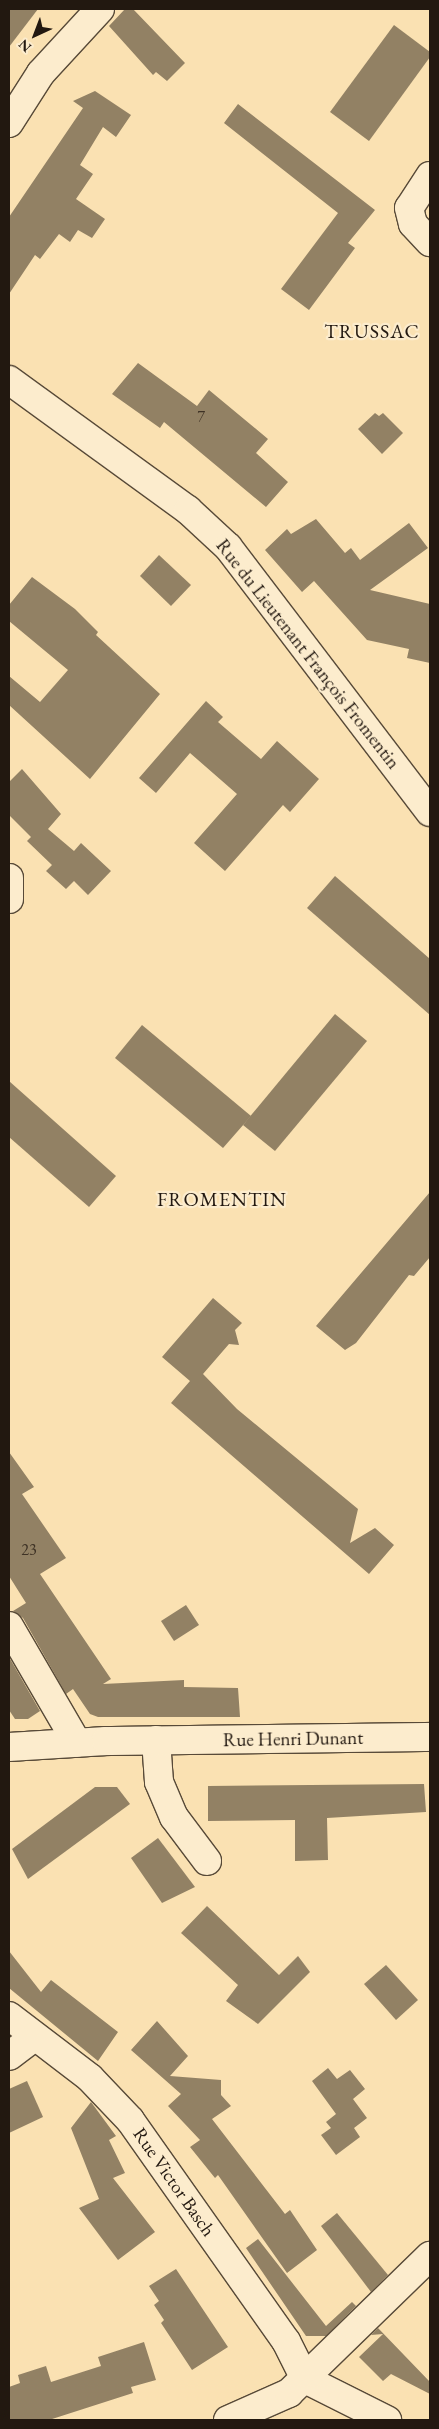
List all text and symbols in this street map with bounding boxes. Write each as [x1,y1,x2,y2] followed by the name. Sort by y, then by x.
[10,10,60,60] north arrow
[14,36,35,56] text: N
[323,319,421,343] district label: TRUSSAC
[197,407,205,427] house number: 7
[211,534,405,774] street label: Rue du Lieutenant François Fromentin
[156,1187,288,1211] district label: FROMENTIN
[21,1540,37,1560] house number: 23
[223,1726,363,1752] street label: Rue Henri Dunant
[128,2123,220,2241] street label: Rue Victor Basch

